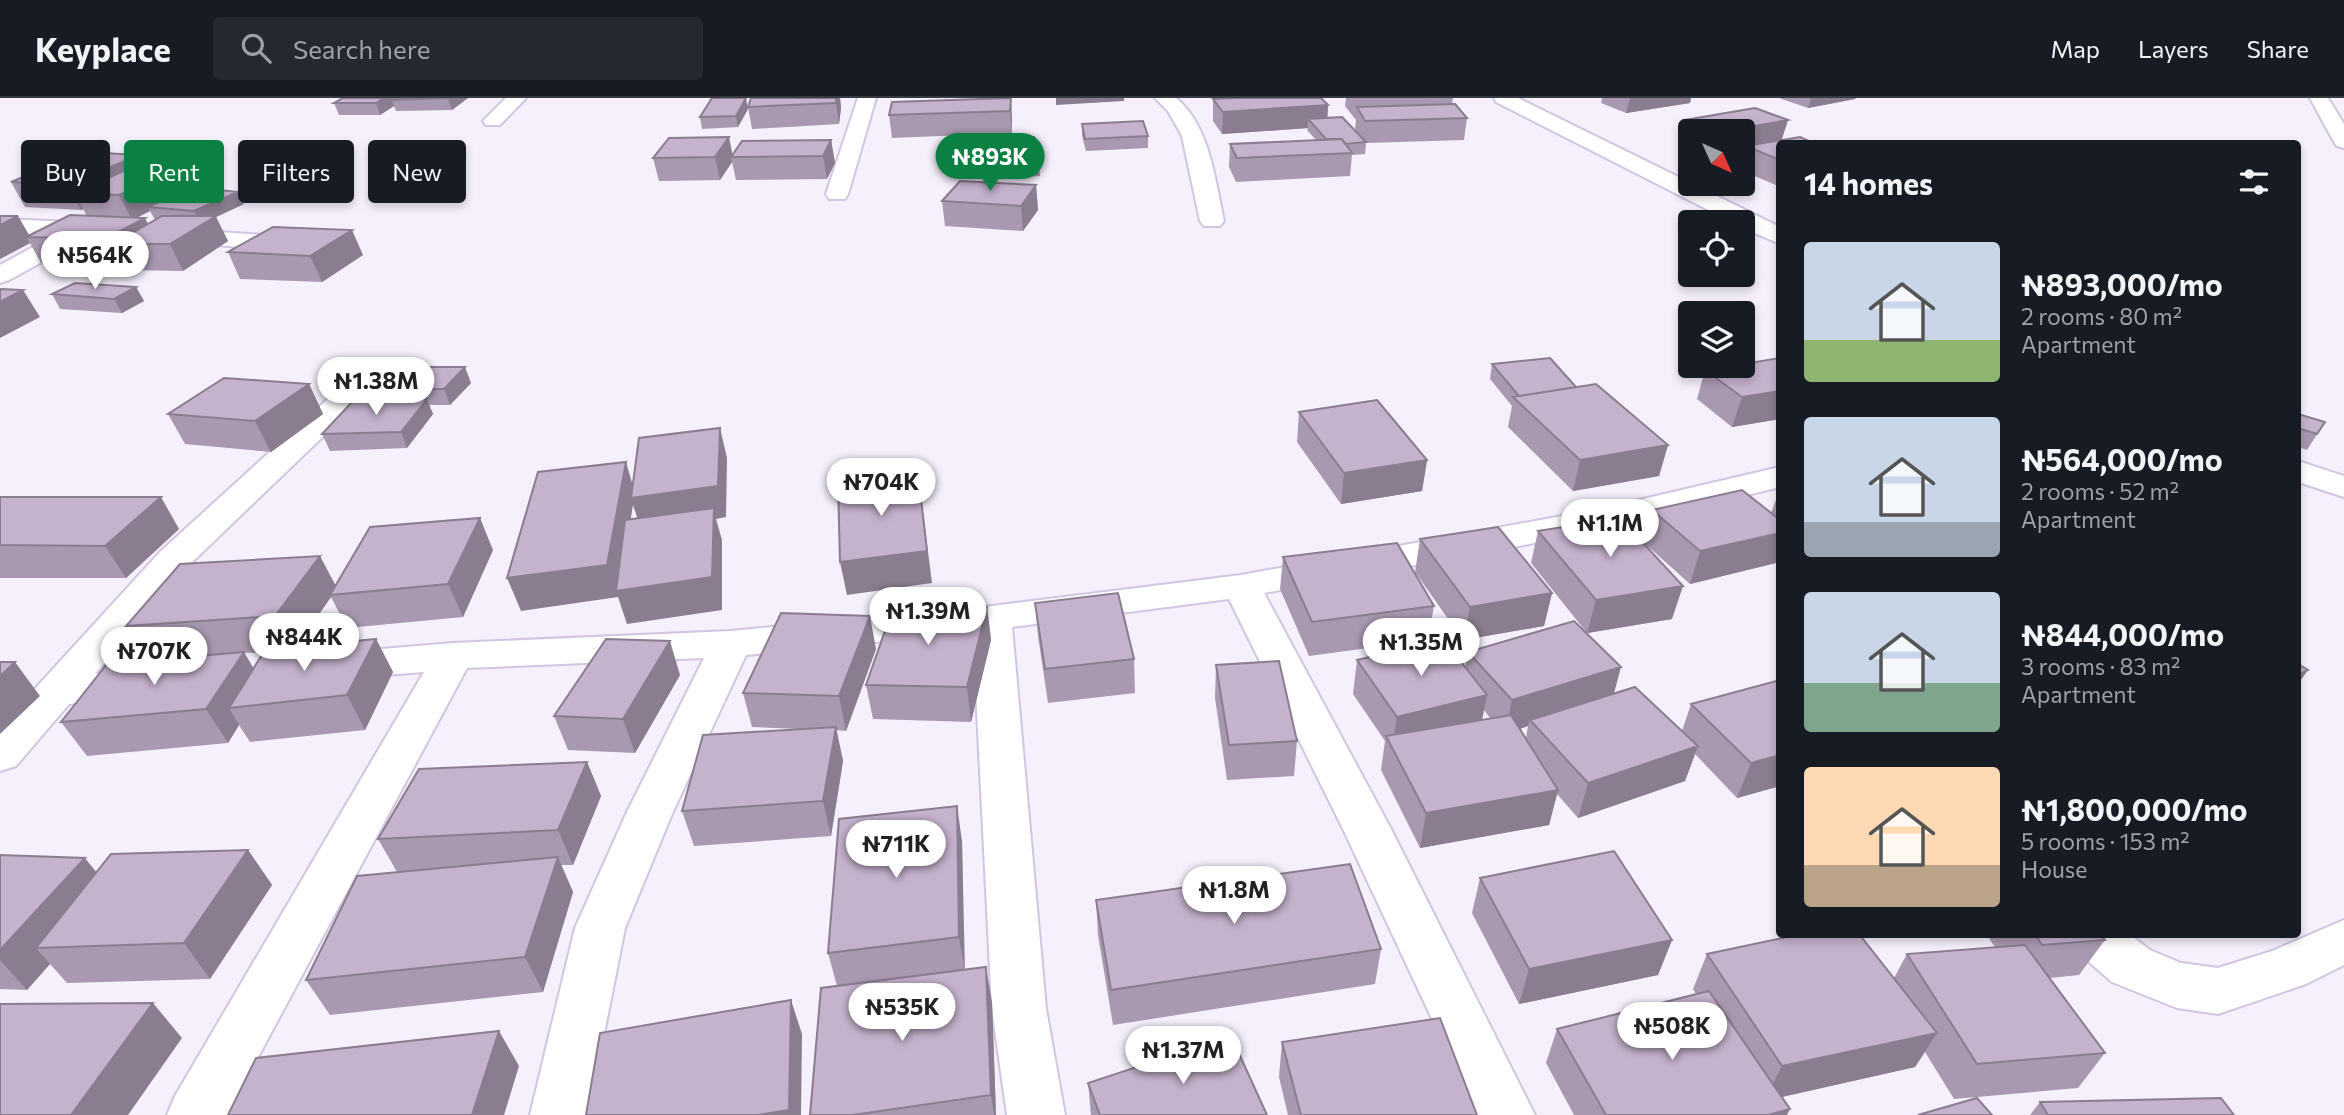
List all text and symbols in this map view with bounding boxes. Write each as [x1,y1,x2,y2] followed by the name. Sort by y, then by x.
[213,17,703,80] search box
[35,28,171,69] text: Keyplace
[237,29,275,67] icon: search
[293,33,430,64] text: Search here
[2051,34,2100,63] text: Map
[2138,34,2209,63] text: Layers
[2247,34,2309,63] text: Share
[1678,119,1755,196] north arrow
[1678,119,1755,378] map controls
[941,134,1039,193] pin: ₦893K
[21,140,110,203] chip: Buy
[124,140,224,203] chip: Rent
[238,140,354,203] chip: Filters
[368,140,466,203] chip: New
[952,142,1028,170] text: ₦893K
[2235,163,2273,201] icon: filters
[1804,164,1933,201] text: 14 homes
[1678,210,1755,287] button: locate
[46,232,144,291] pin: ₦564K
[57,240,133,268] text: ₦564K
[2021,265,2223,302] text: ₦893,000/mo
[1860,270,1944,354] icon: home
[1678,301,1755,378] button: layers
[2021,302,2182,330] text: 2 rooms · 80 m²
[2021,330,2136,358] text: Apartment
[319,358,433,417] pin: ₦1.38M
[333,366,419,394] text: ₦1.38M
[2021,440,2223,477] text: ₦564,000/mo
[1860,445,1944,529] icon: home
[832,458,930,518] pin: ₦704K
[843,467,919,495] text: ₦704K
[2021,477,2179,505] text: 2 rooms · 52 m²
[1561,500,1659,559] pin: ₦1.1M
[2021,505,2136,533] text: Apartment
[1577,508,1643,536] text: ₦1.1M
[871,588,985,647] pin: ₦1.39M
[885,596,971,624] text: ₦1.39M
[255,614,353,673] pin: ₦844K
[2021,615,2224,652] text: ₦844,000/mo
[1364,618,1478,678] pin: ₦1.35M
[1860,620,1944,704] icon: home
[265,622,343,650] text: ₦844K
[1379,627,1463,655] text: ₦1.35M
[105,628,203,687] pin: ₦707K
[116,636,192,664] text: ₦707K
[2021,652,2180,680] text: 3 rooms · 83 m²
[2021,680,2136,708] text: Apartment
[2021,790,2248,827] text: ₦1,800,000/mo
[1860,795,1944,879] icon: home
[847,820,945,880] pin: ₦711K
[2021,827,2190,855] text: 5 rooms · 153 m²
[862,829,930,857] text: ₦711K
[2021,855,2087,883] text: House
[1185,866,1283,926] pin: ₦1.8M
[1198,875,1270,903] text: ₦1.8M
[853,984,951,1043] pin: ₦535K
[865,992,939,1020] text: ₦535K
[1623,1002,1721,1062] pin: ₦508K
[1633,1011,1711,1039] text: ₦508K
[1126,1026,1240,1086] pin: ₦1.37M
[1141,1035,1225,1063] text: ₦1.37M

